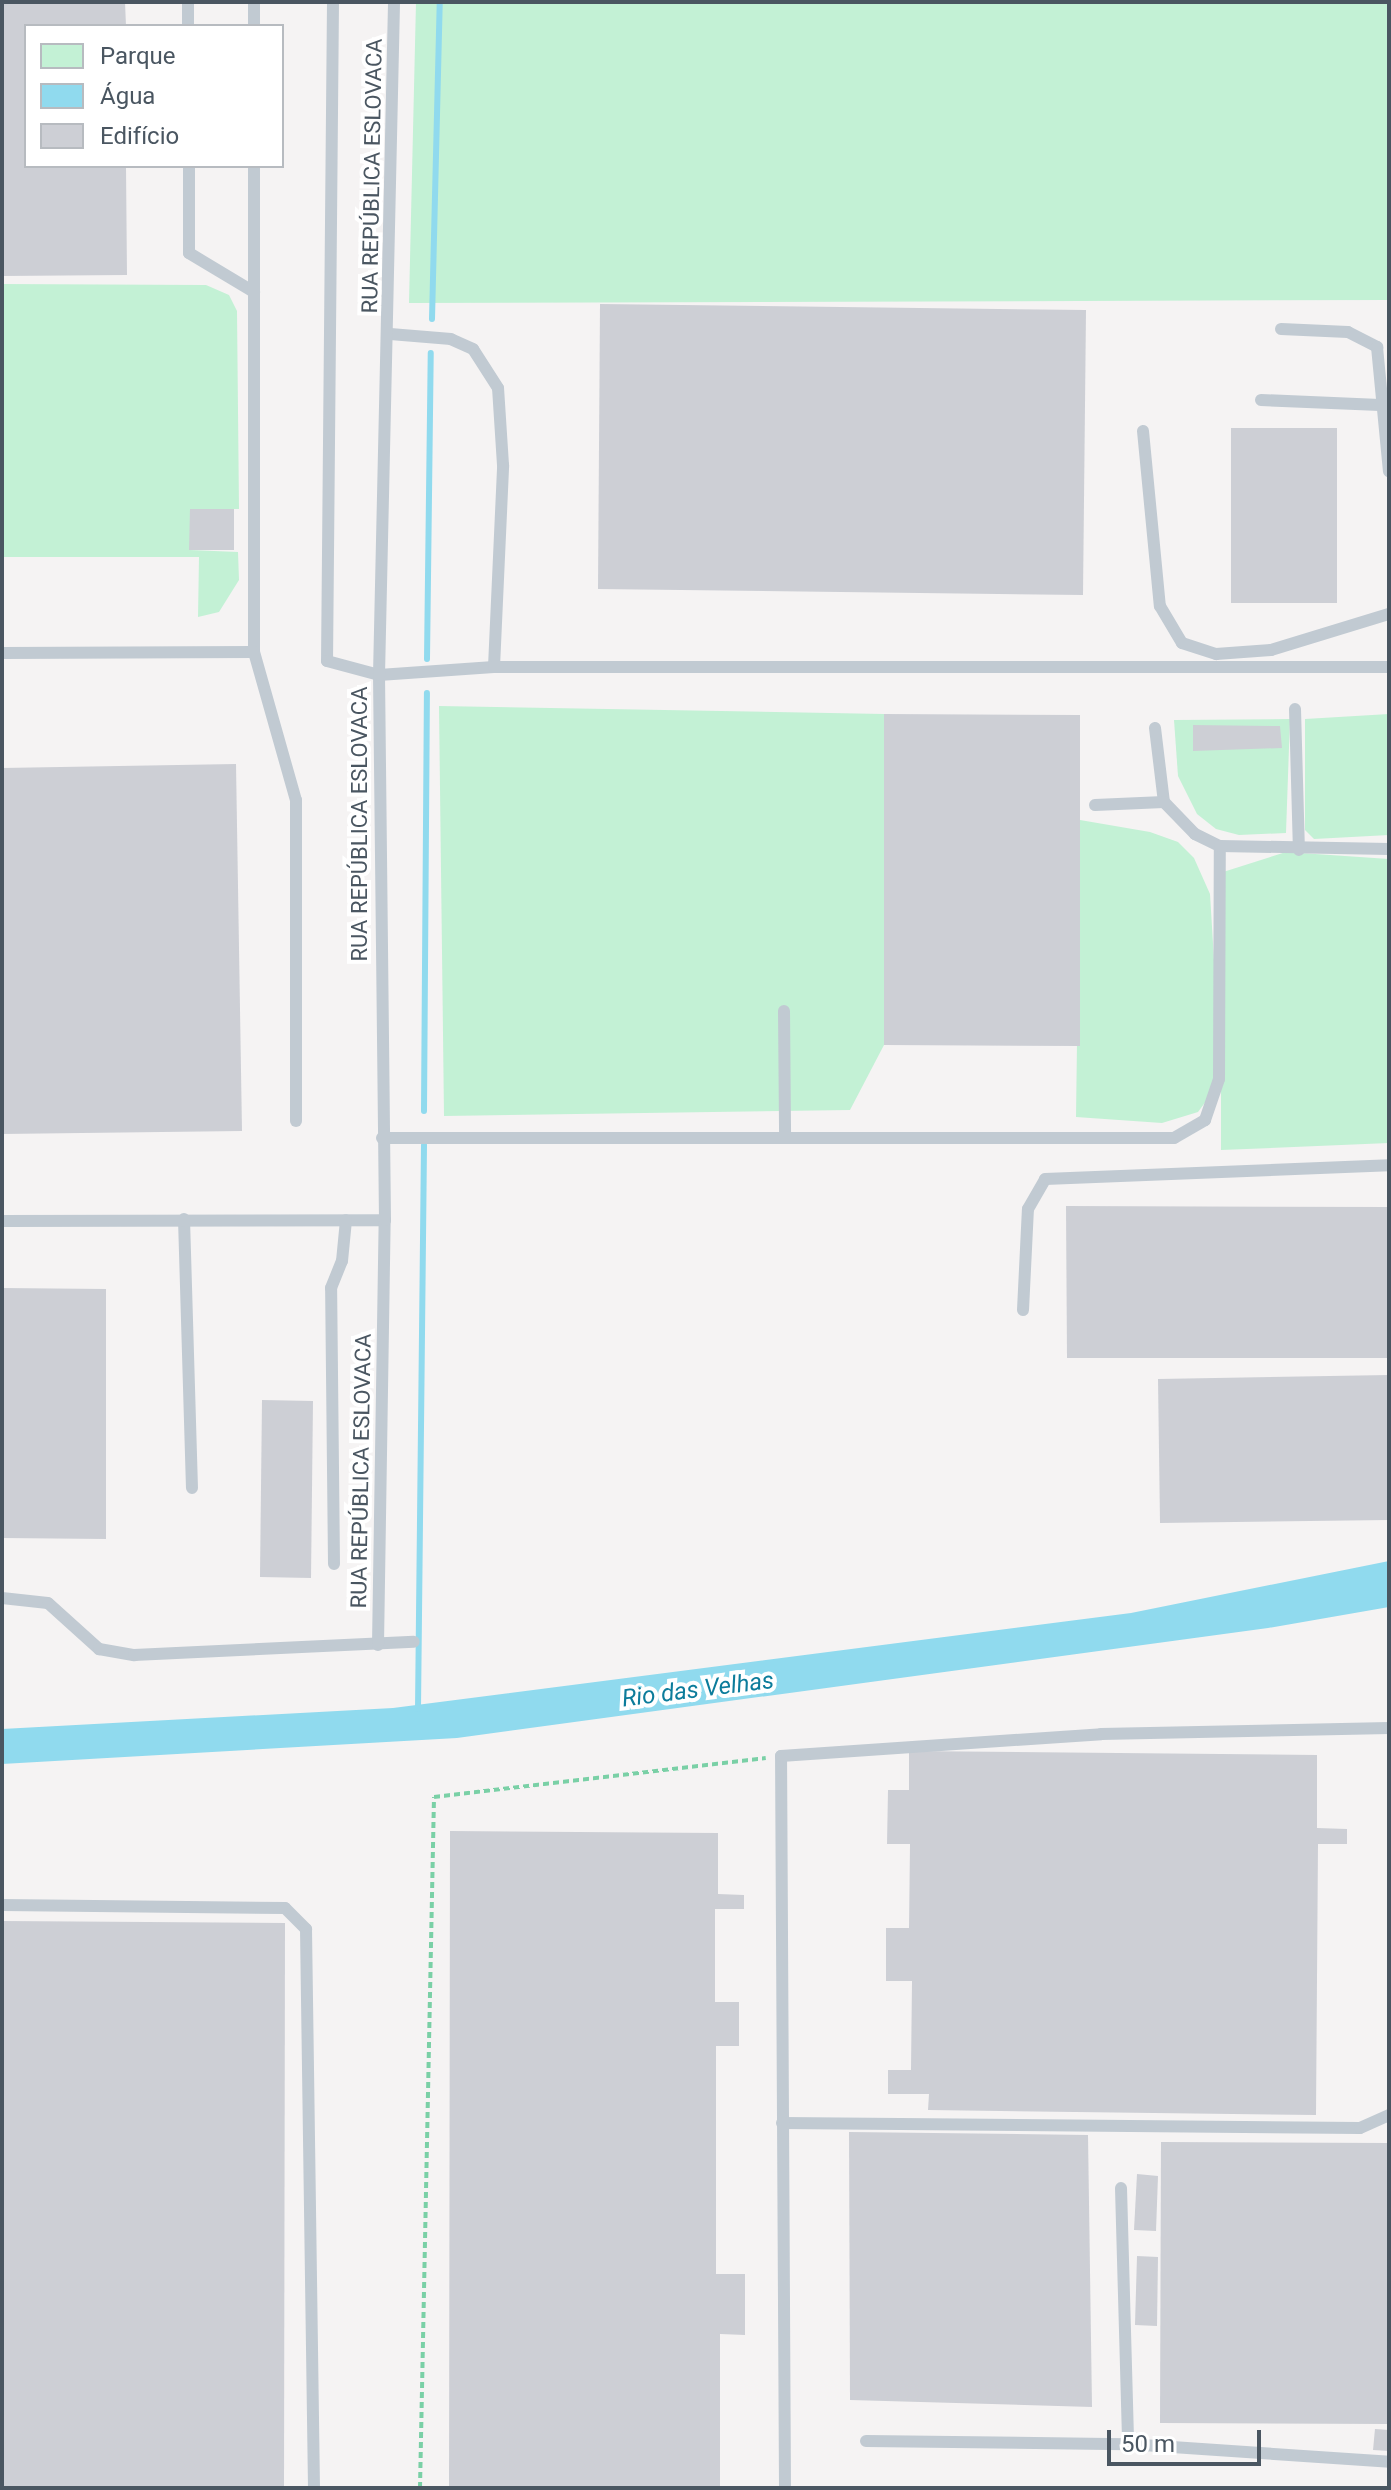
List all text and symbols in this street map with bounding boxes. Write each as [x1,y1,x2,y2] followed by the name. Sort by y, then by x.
[24,24,284,168] legend
[356,38,388,314] street label: RUA REPÚBLICA ESLOVACA
[100,42,176,70] text: Parque
[100,82,155,110] text: Água
[100,122,179,150] text: Edifício
[347,687,373,961] street label: RUA REPÚBLICA ESLOVACA
[345,1333,377,1609] street label: RUA REPÚBLICA ESLOVACA
[620,1666,776,1714] water label: Rio das Velhas
[1111,2414,1265,2464] scale bar
[1121,2430,1175,2458] text: 50 m

